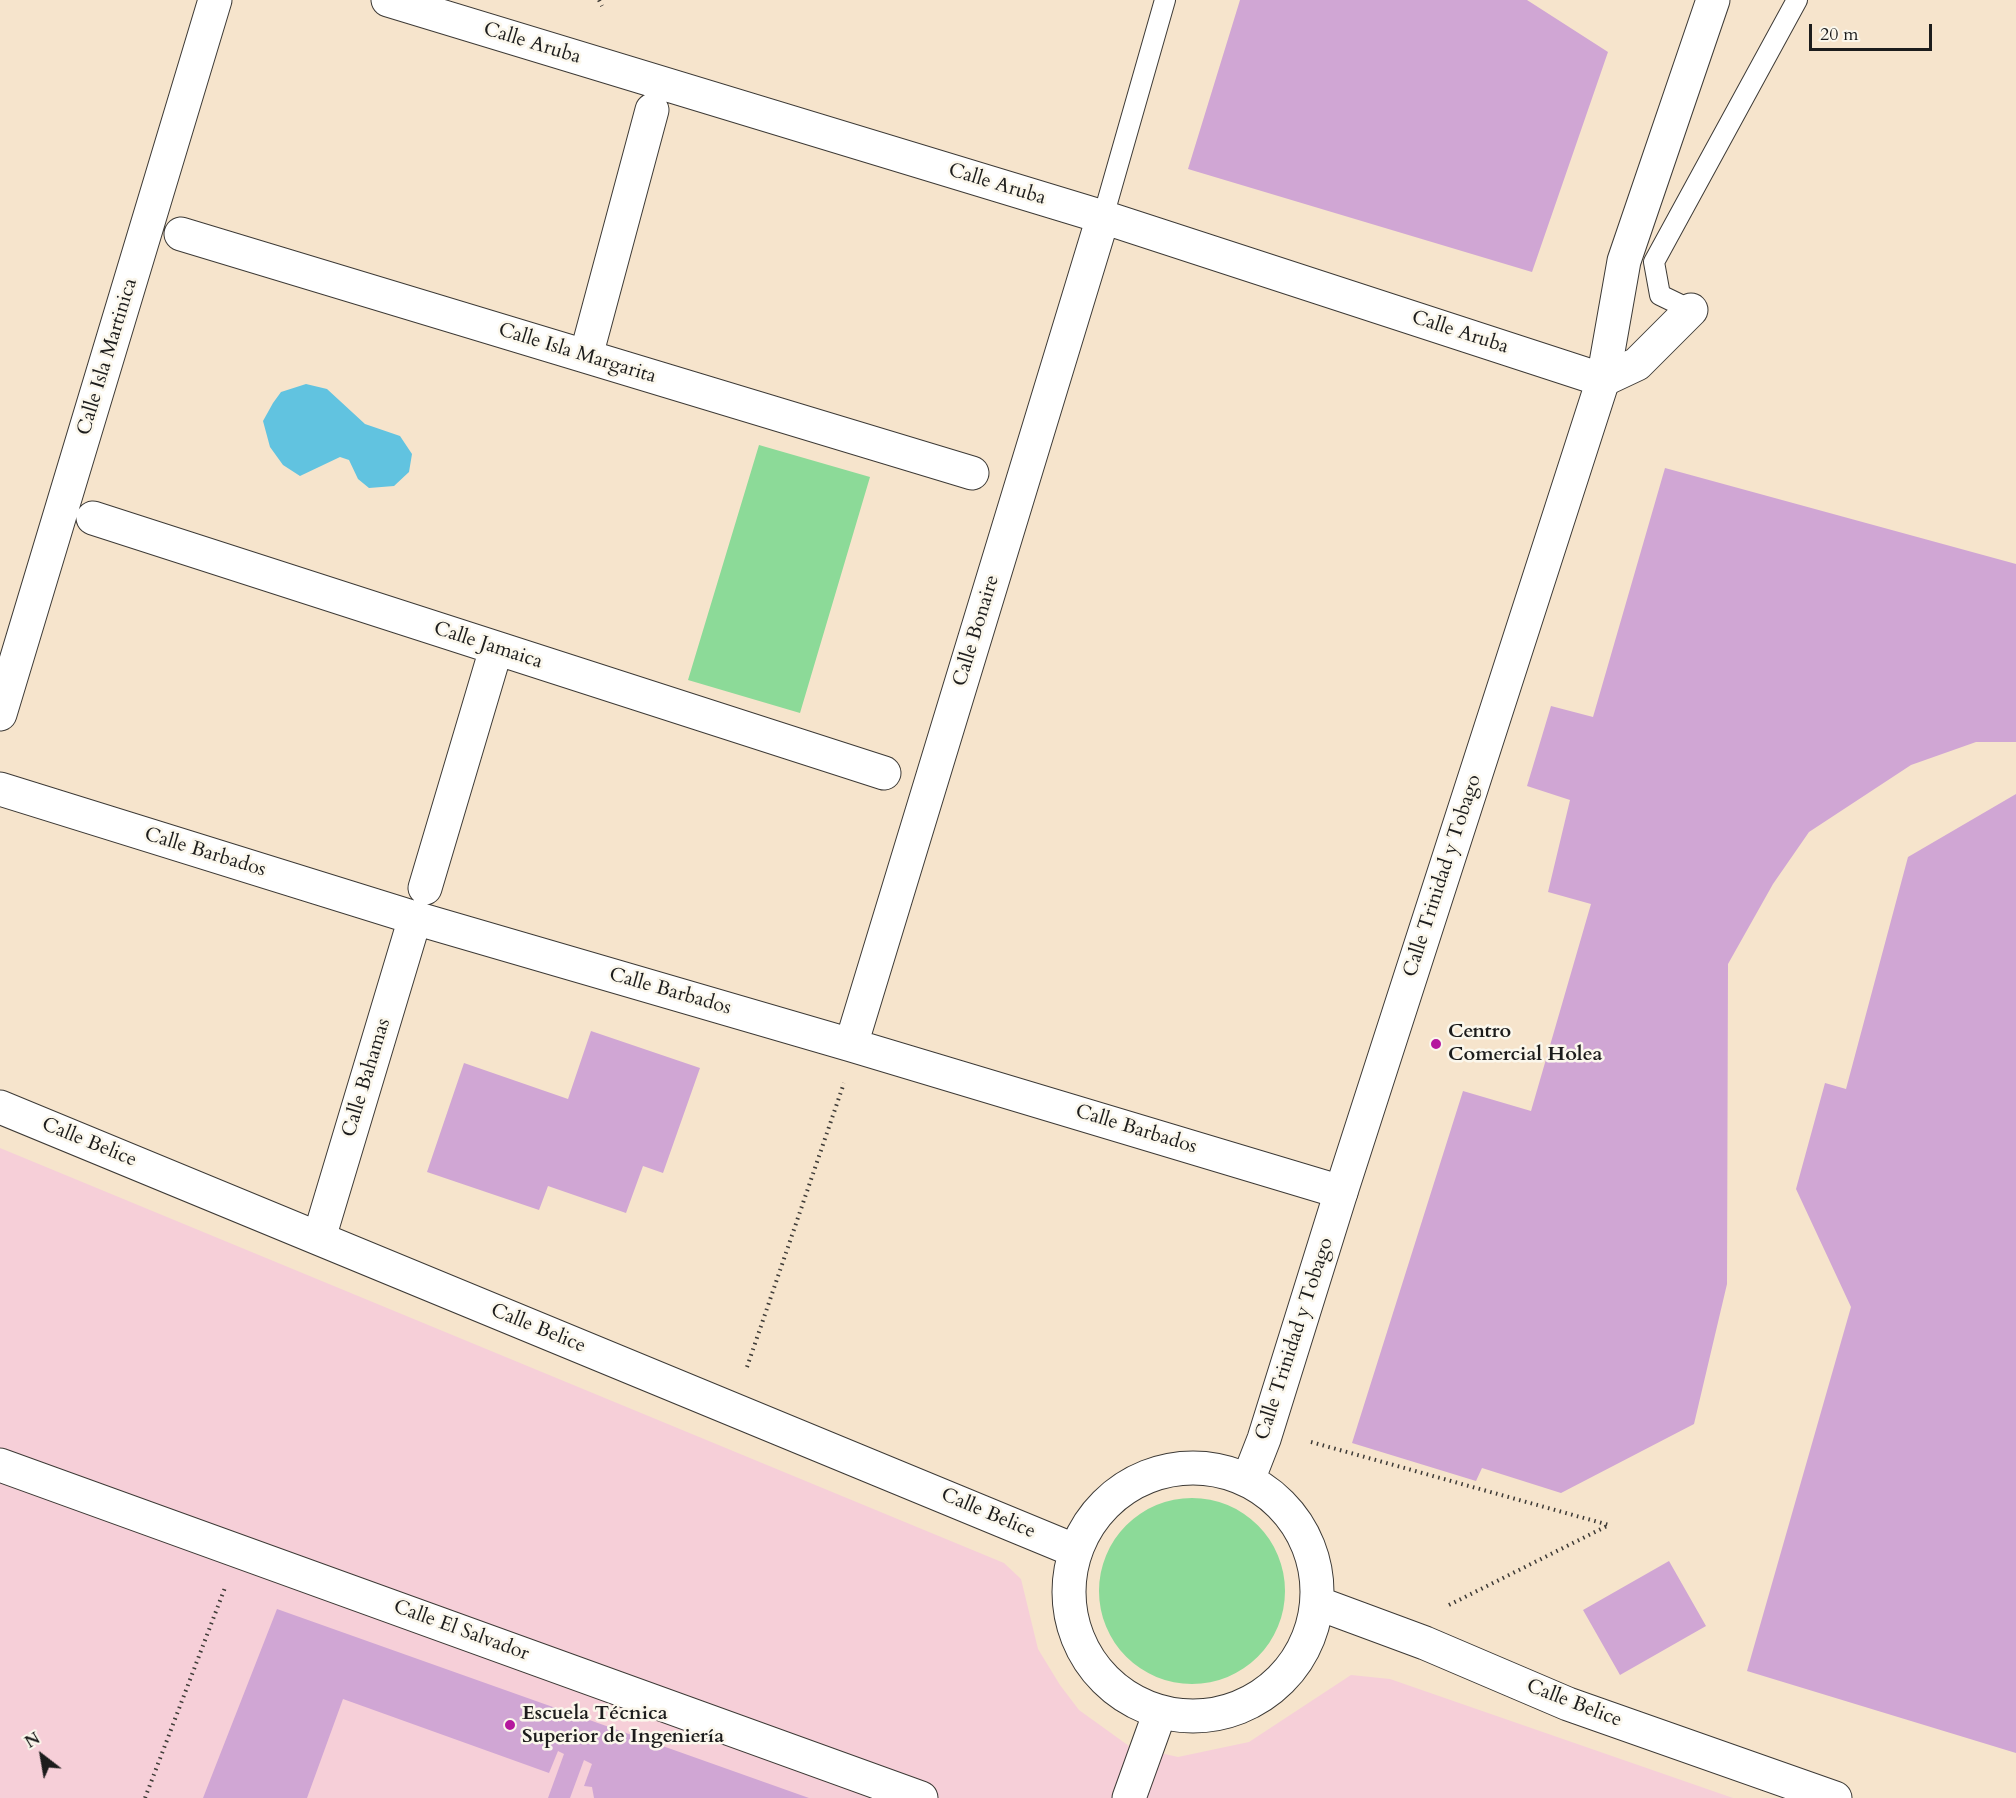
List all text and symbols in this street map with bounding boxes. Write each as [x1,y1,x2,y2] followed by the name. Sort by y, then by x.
[1812,12,1935,50] scale bar
[480,18,584,70] street label: Calle Aruba
[1820,22,1859,47] text: 20 m
[945,159,1049,211] street label: Calle Aruba
[73,276,143,438] street label: Calle Isla Martinica
[1409,306,1511,360] street label: Calle Aruba
[495,319,659,389] street label: Calle Isla Margarita
[949,573,1005,689] street label: Calle Bonaire
[431,617,545,675] street label: Calle Jamaica
[1399,772,1487,980] street label: Calle Trinidad y Tobago
[141,823,269,883] street label: Calle Barbados
[606,963,734,1021] street label: Calle Barbados
[338,1016,396,1140] street label: Calle Bahamas
[1448,1020,1602,1067] place label: Centro Comercial Holea
[1429,1037,1443,1051] marker: Centro Comercial Holea
[1072,1100,1200,1160] street label: Calle Barbados
[38,1113,140,1173] street label: Calle Belice
[1251,1235,1339,1443] street label: Calle Trinidad y Tobago
[487,1299,589,1359] street label: Calle Belice
[937,1483,1039,1545] street label: Calle Belice
[390,1595,532,1667] street label: Calle El Salvador
[1523,1675,1625,1733] street label: Calle Belice
[522,1702,724,1749] place label: Escuela Técnica Superior de Ingeniería
[503,1718,517,1732] marker: Escuela Técnica Superior de Ingeniería
[12,1726,72,1786] north arrow
[21,1728,44,1754] text: N

